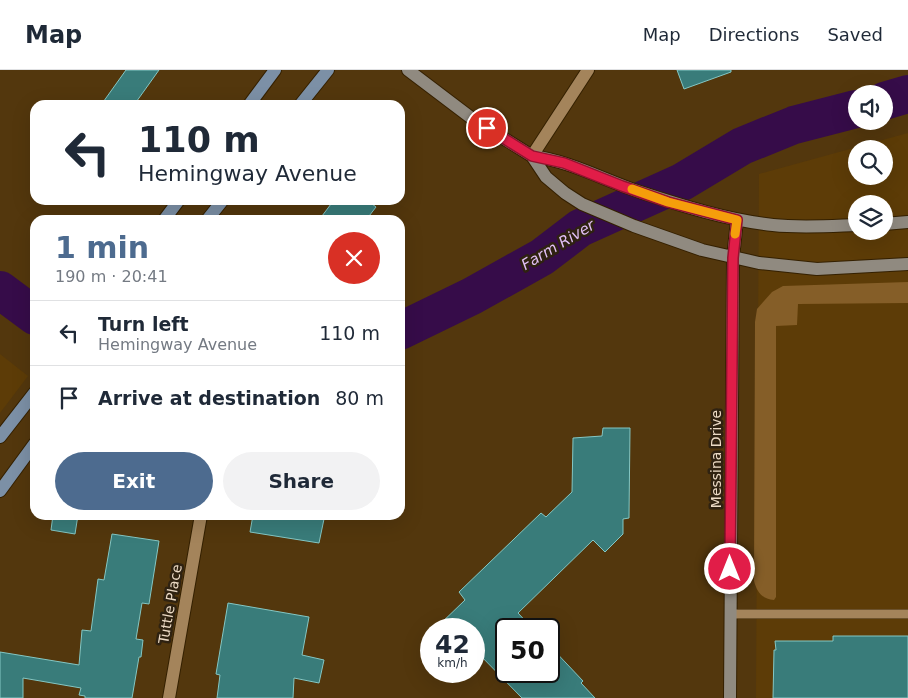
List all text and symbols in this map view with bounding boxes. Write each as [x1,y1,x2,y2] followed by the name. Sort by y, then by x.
[25,21,82,49] text: Map
[643,24,681,45] text: Map
[709,24,799,45] text: Directions
[827,24,883,45] text: Saved
[848,85,893,240] map controls
[848,85,893,130] button: sound
[466,107,508,149] pin
[473,114,501,142] icon: arrive
[55,120,120,185] icon: left
[138,120,260,160] text: 110 m
[848,140,893,185] button: search
[138,161,357,186] text: Hemingway Avenue
[848,195,893,240] button: layers
[518,216,599,274] water label: Farm River
[55,230,149,265] text: 1 min
[328,232,380,284] button: close
[55,267,168,286] text: 190 m · 20:41
[98,313,189,335] text: Turn left
[55,319,83,347] icon: left
[319,322,380,344] text: 110 m
[98,335,257,354] text: Hemingway Avenue
[55,384,83,412] icon: arrive
[98,387,320,409] text: Arrive at destination
[335,387,384,409] text: 80 m
[708,410,724,508] street label: Messina Drive
[55,452,213,510] button: Exit
[223,452,380,510] button: Share
[703,542,755,594] position arrow
[155,563,185,646] street label: Tuttle Place
[495,618,560,683] speed limit sign: 50
[435,630,470,659] text: 42
[437,656,468,670] text: km/h

